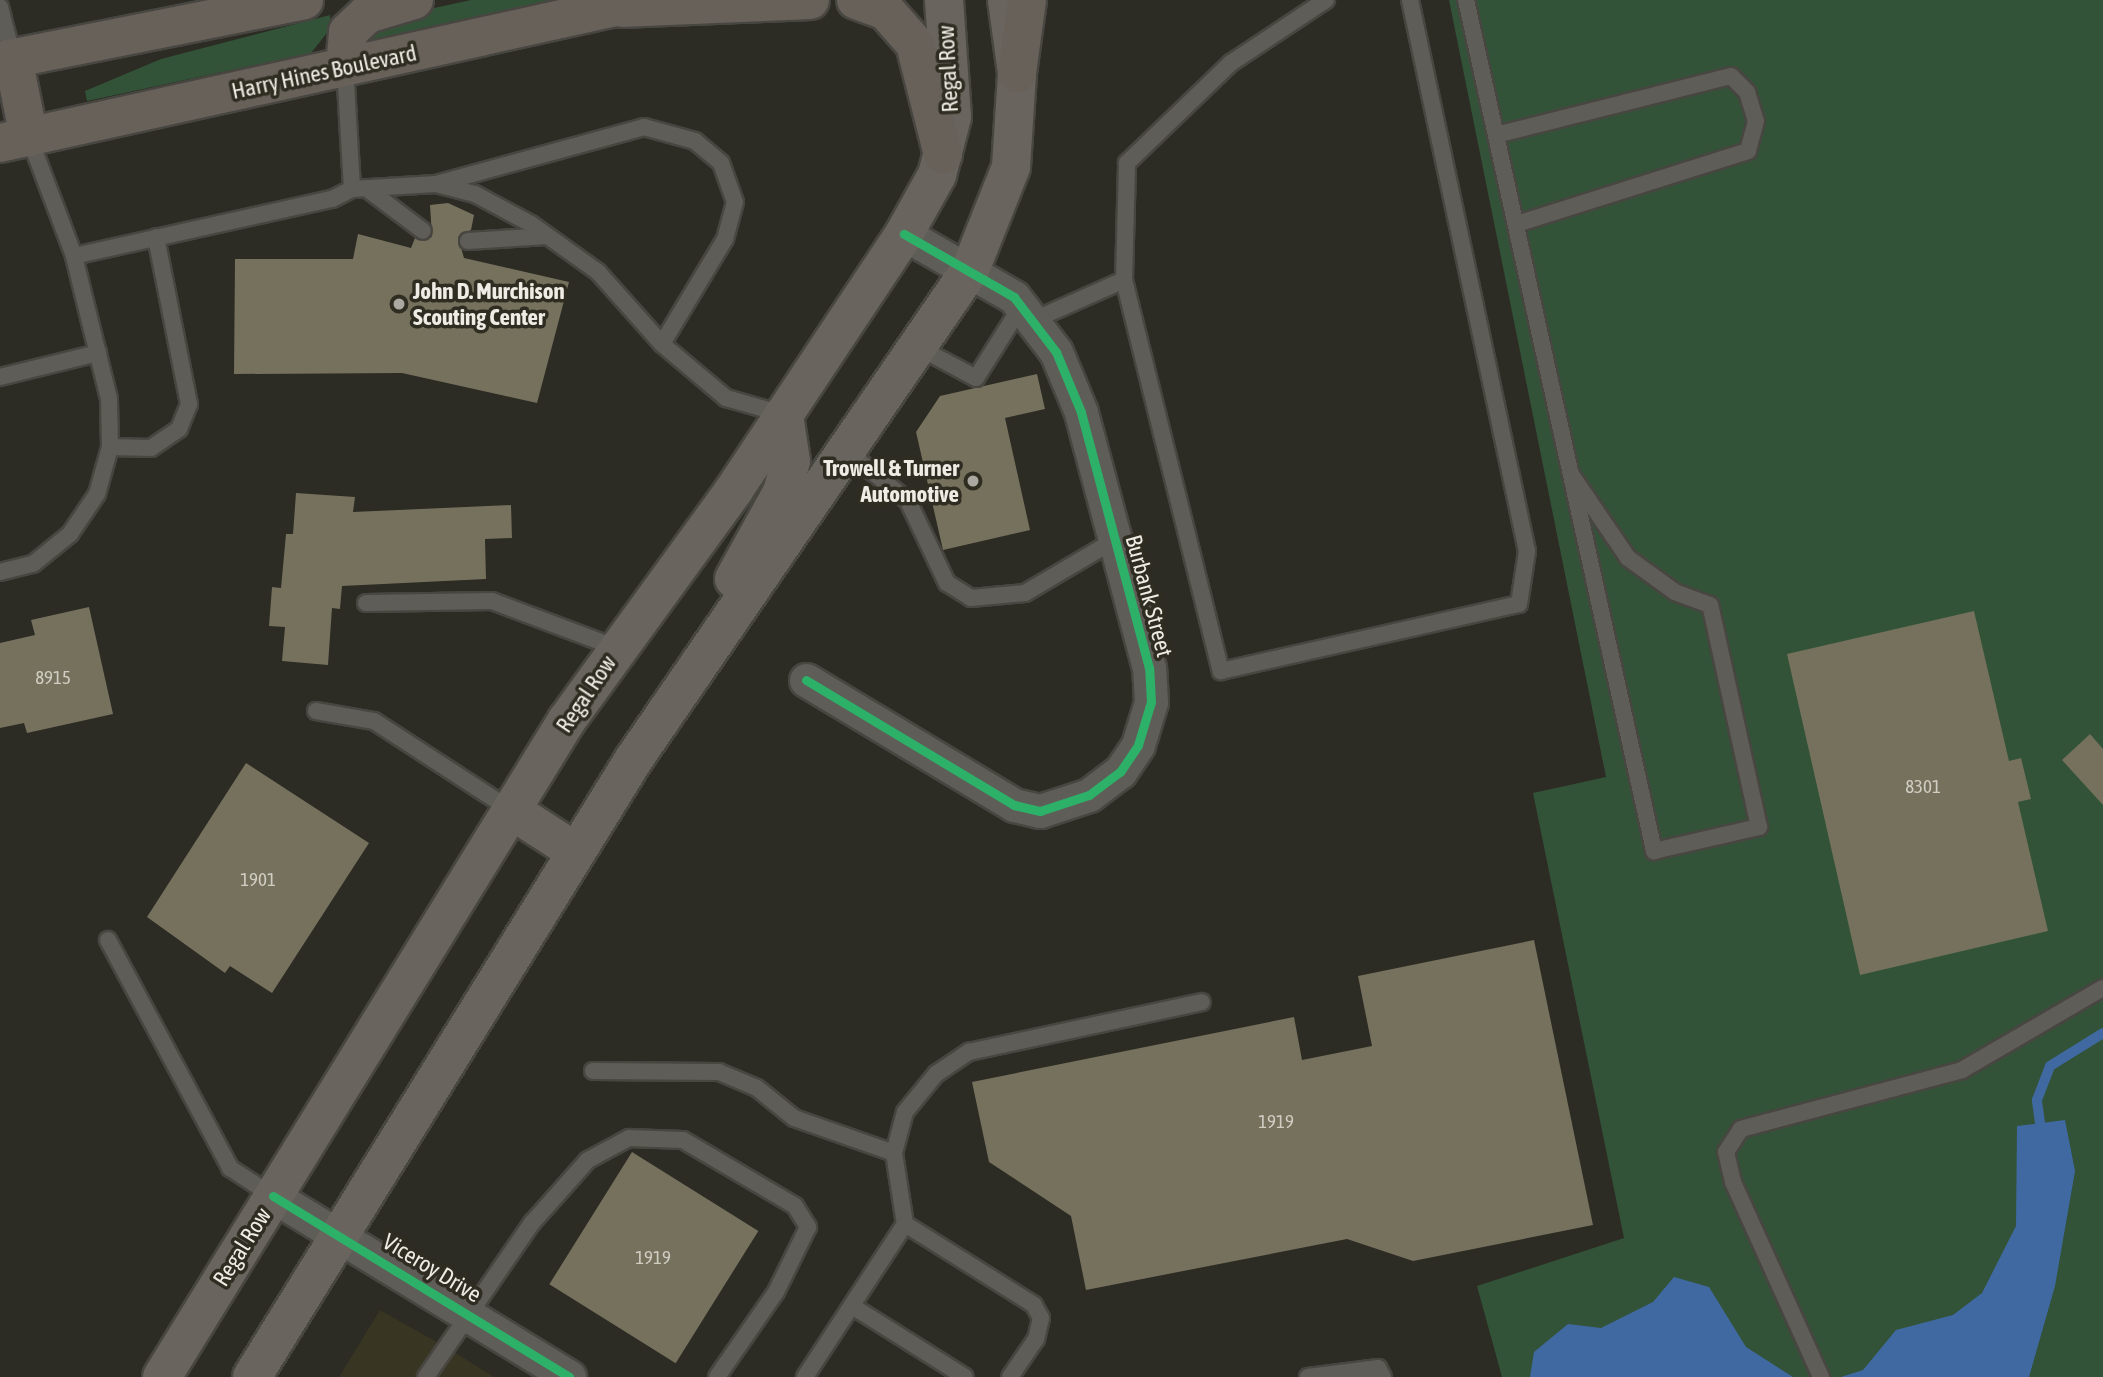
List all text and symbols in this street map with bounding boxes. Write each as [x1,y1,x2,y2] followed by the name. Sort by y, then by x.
[932,25,964,113] street label: Regal Row
[229,39,419,105] street label: Harry Hines Boulevard
[413,277,565,331] place label: John D. Murchison Scouting Center
[391,296,407,312] marker: John D. Murchison Scouting Center
[823,454,959,508] place label: Trowell & Turner Automotive
[965,473,981,489] marker: Trowell & Turner Automotive
[1119,532,1179,660] street label: Burbank Street
[550,650,622,738] street label: Regal Row
[35,667,71,689] house number: 8915
[1905,776,1941,798] house number: 8301
[240,869,276,891] house number: 1901
[1258,1111,1294,1133] house number: 1919
[207,1203,277,1291] street label: Regal Row
[378,1228,486,1308] street label: Viceroy Drive
[635,1247,671,1269] house number: 1919

